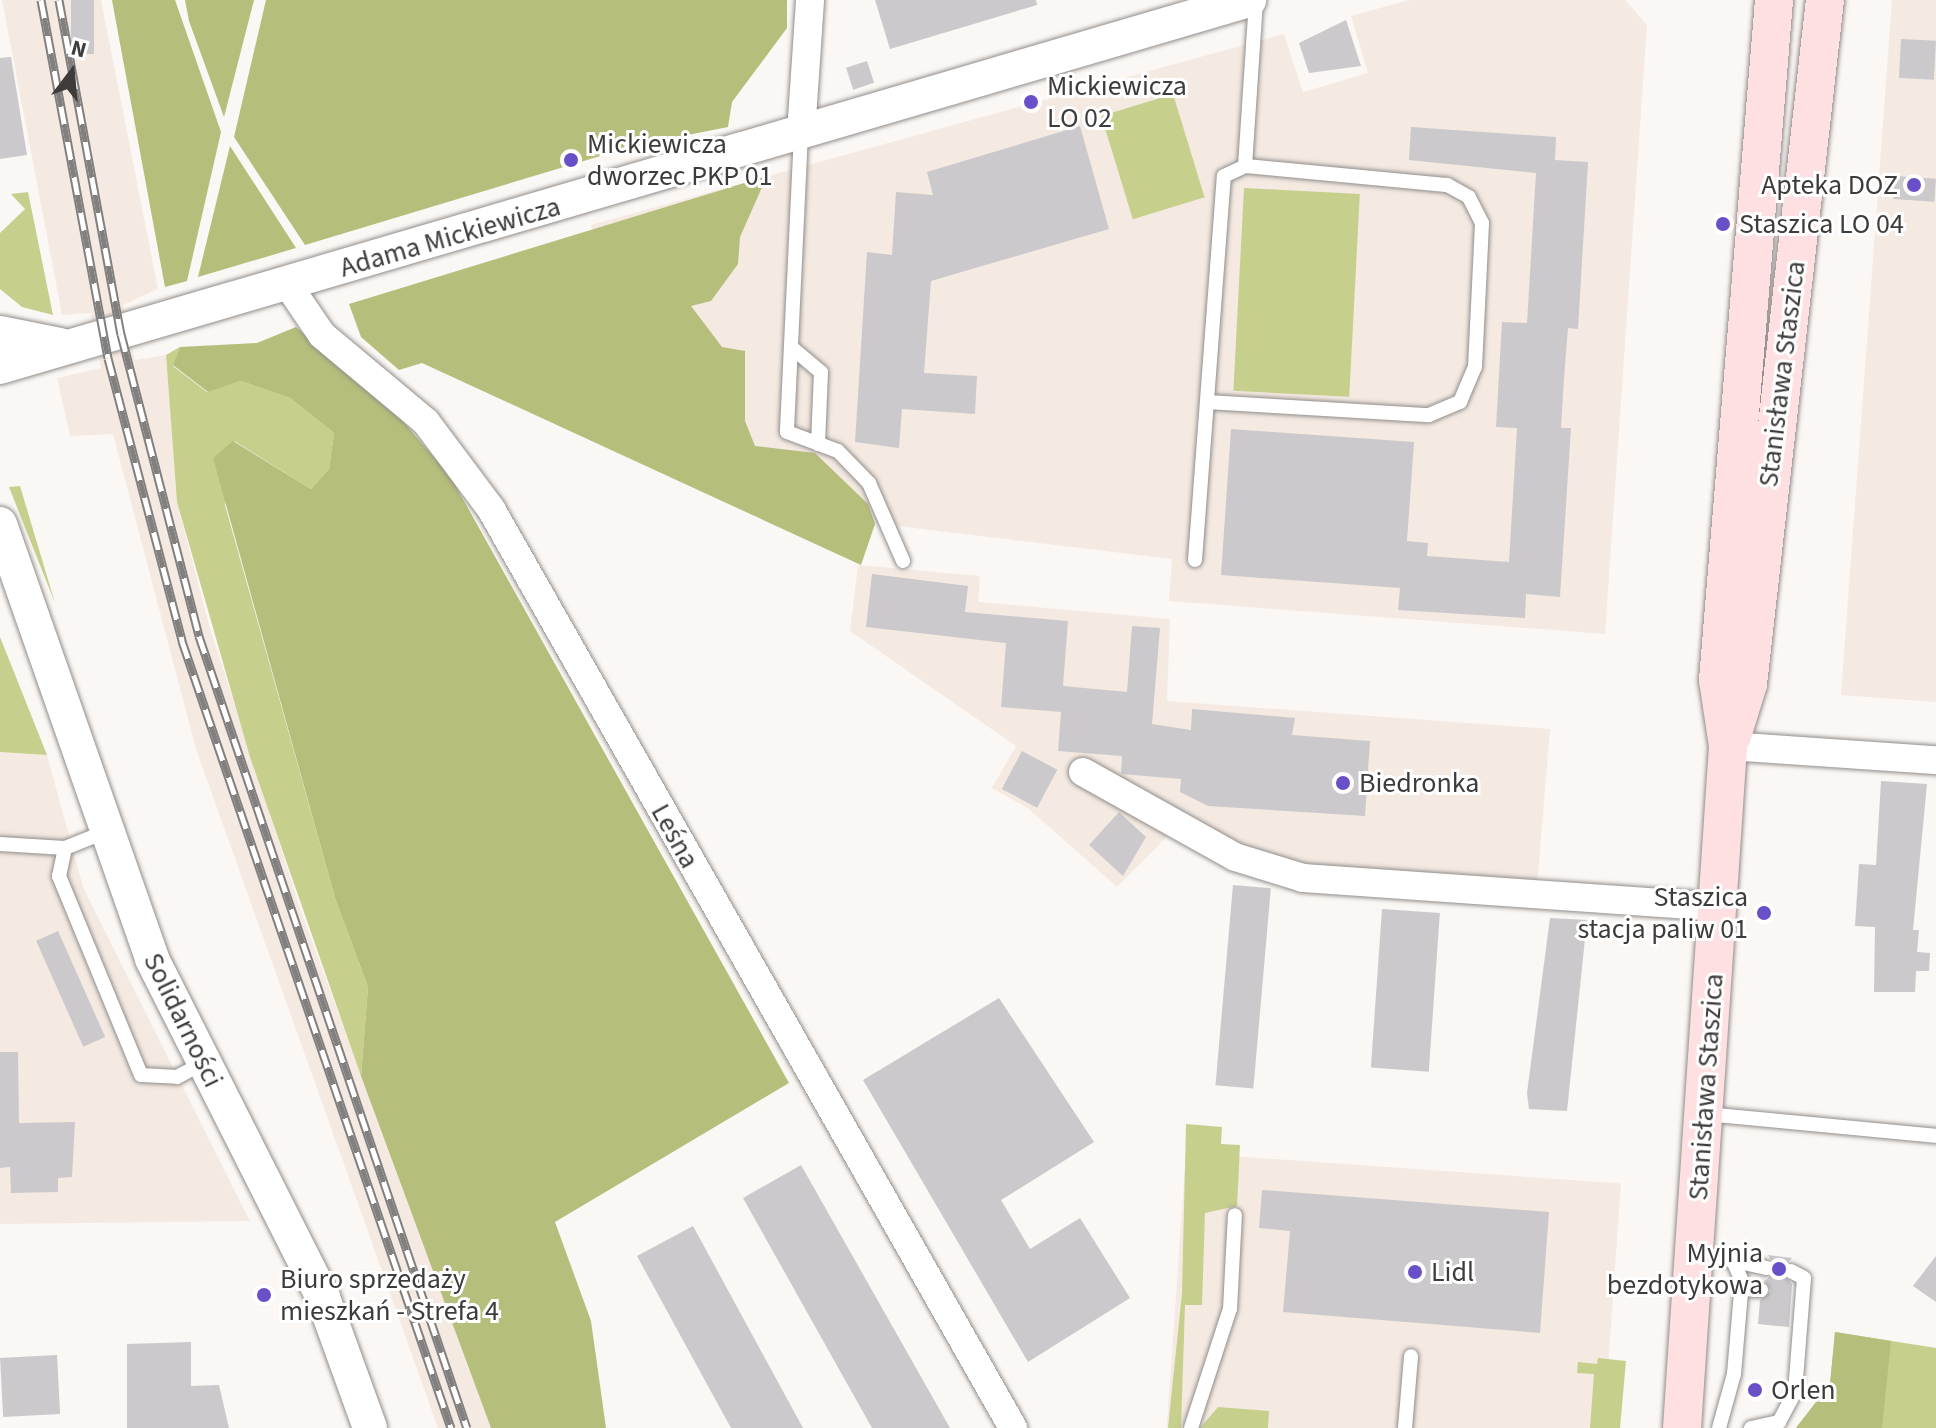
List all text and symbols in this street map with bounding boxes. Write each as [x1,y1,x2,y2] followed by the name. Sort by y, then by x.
[32,32,112,112] north arrow
[67,32,90,66] text: N
[1047,69,1187,135] place label: Mickiewicza LO 02
[1022,93,1040,111] marker: Mickiewicza LO 02
[587,127,773,193] place label: Mickiewicza dworzec PKP 01
[562,151,580,169] marker: Mickiewicza dworzec PKP 01
[1761,168,1898,202] place label: Apteka DOZ
[1905,176,1923,194] marker: Apteka DOZ
[336,189,564,285] street label: Adama Mickiewicza
[1739,207,1904,241] place label: Staszica LO 04
[1714,215,1732,233] marker: Staszica LO 04
[1751,259,1813,489] street label: Stanisława Staszica
[1359,766,1479,800] place label: Biedronka
[1334,774,1352,792] marker: Biedronka
[644,798,706,874] street label: Leśna
[1578,880,1748,946] place label: Staszica stacja paliw 01
[1755,904,1773,922] marker: Staszica stacja paliw 01
[136,947,230,1093] street label: Solidarności
[1681,972,1731,1202] street label: Stanisława Staszica
[1607,1236,1763,1302] place label: Myjnia bezdotykowa
[1431,1255,1474,1289] place label: Lidl
[1770,1260,1788,1278] marker: Myjnia bezdotykowa
[280,1262,499,1328] place label: Biuro sprzedaży mieszkań - Strefa 4
[1406,1263,1424,1281] marker: Lidl
[255,1286,273,1304] marker: Biuro sprzedaży mieszkań - Strefa 4
[1771,1373,1836,1407] place label: Orlen
[1746,1381,1764,1399] marker: Orlen

